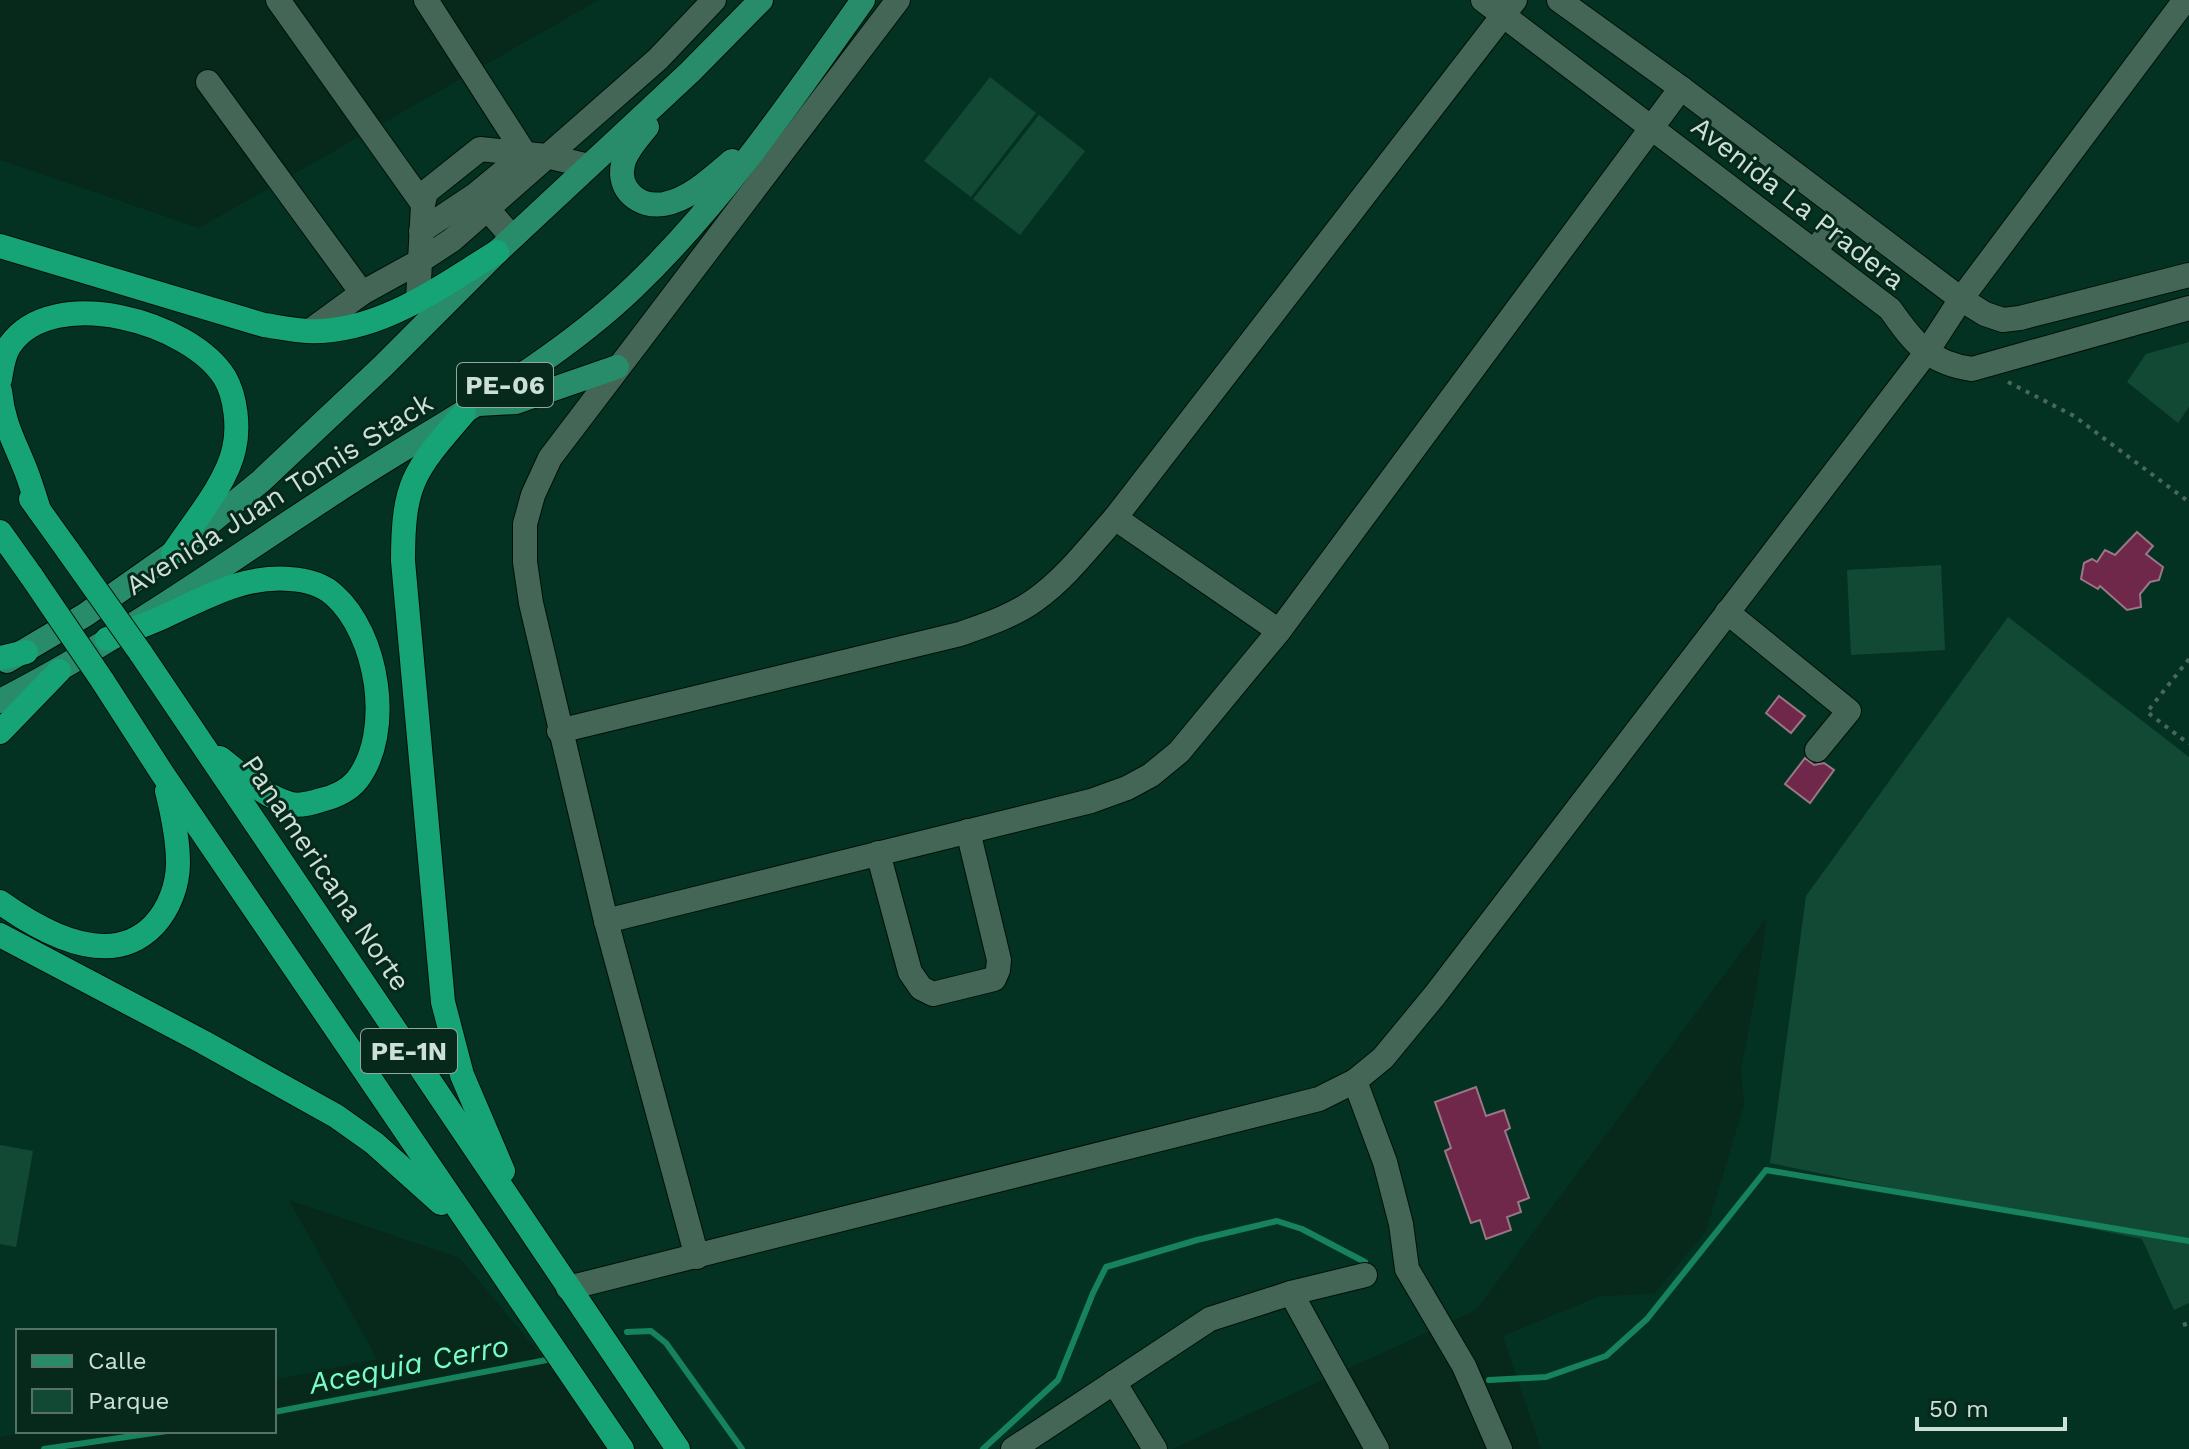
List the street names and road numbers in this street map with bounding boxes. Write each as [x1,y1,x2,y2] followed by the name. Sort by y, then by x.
[1685,110,1911,297] street label: Avenida La Pradera
[457,363,553,407] road number: PE-06
[119,386,439,602] street label: Avenida Juan Tomis Stack
[235,749,417,997] street label: Panamericana Norte
[361,1029,457,1073] road number: PE-1N

